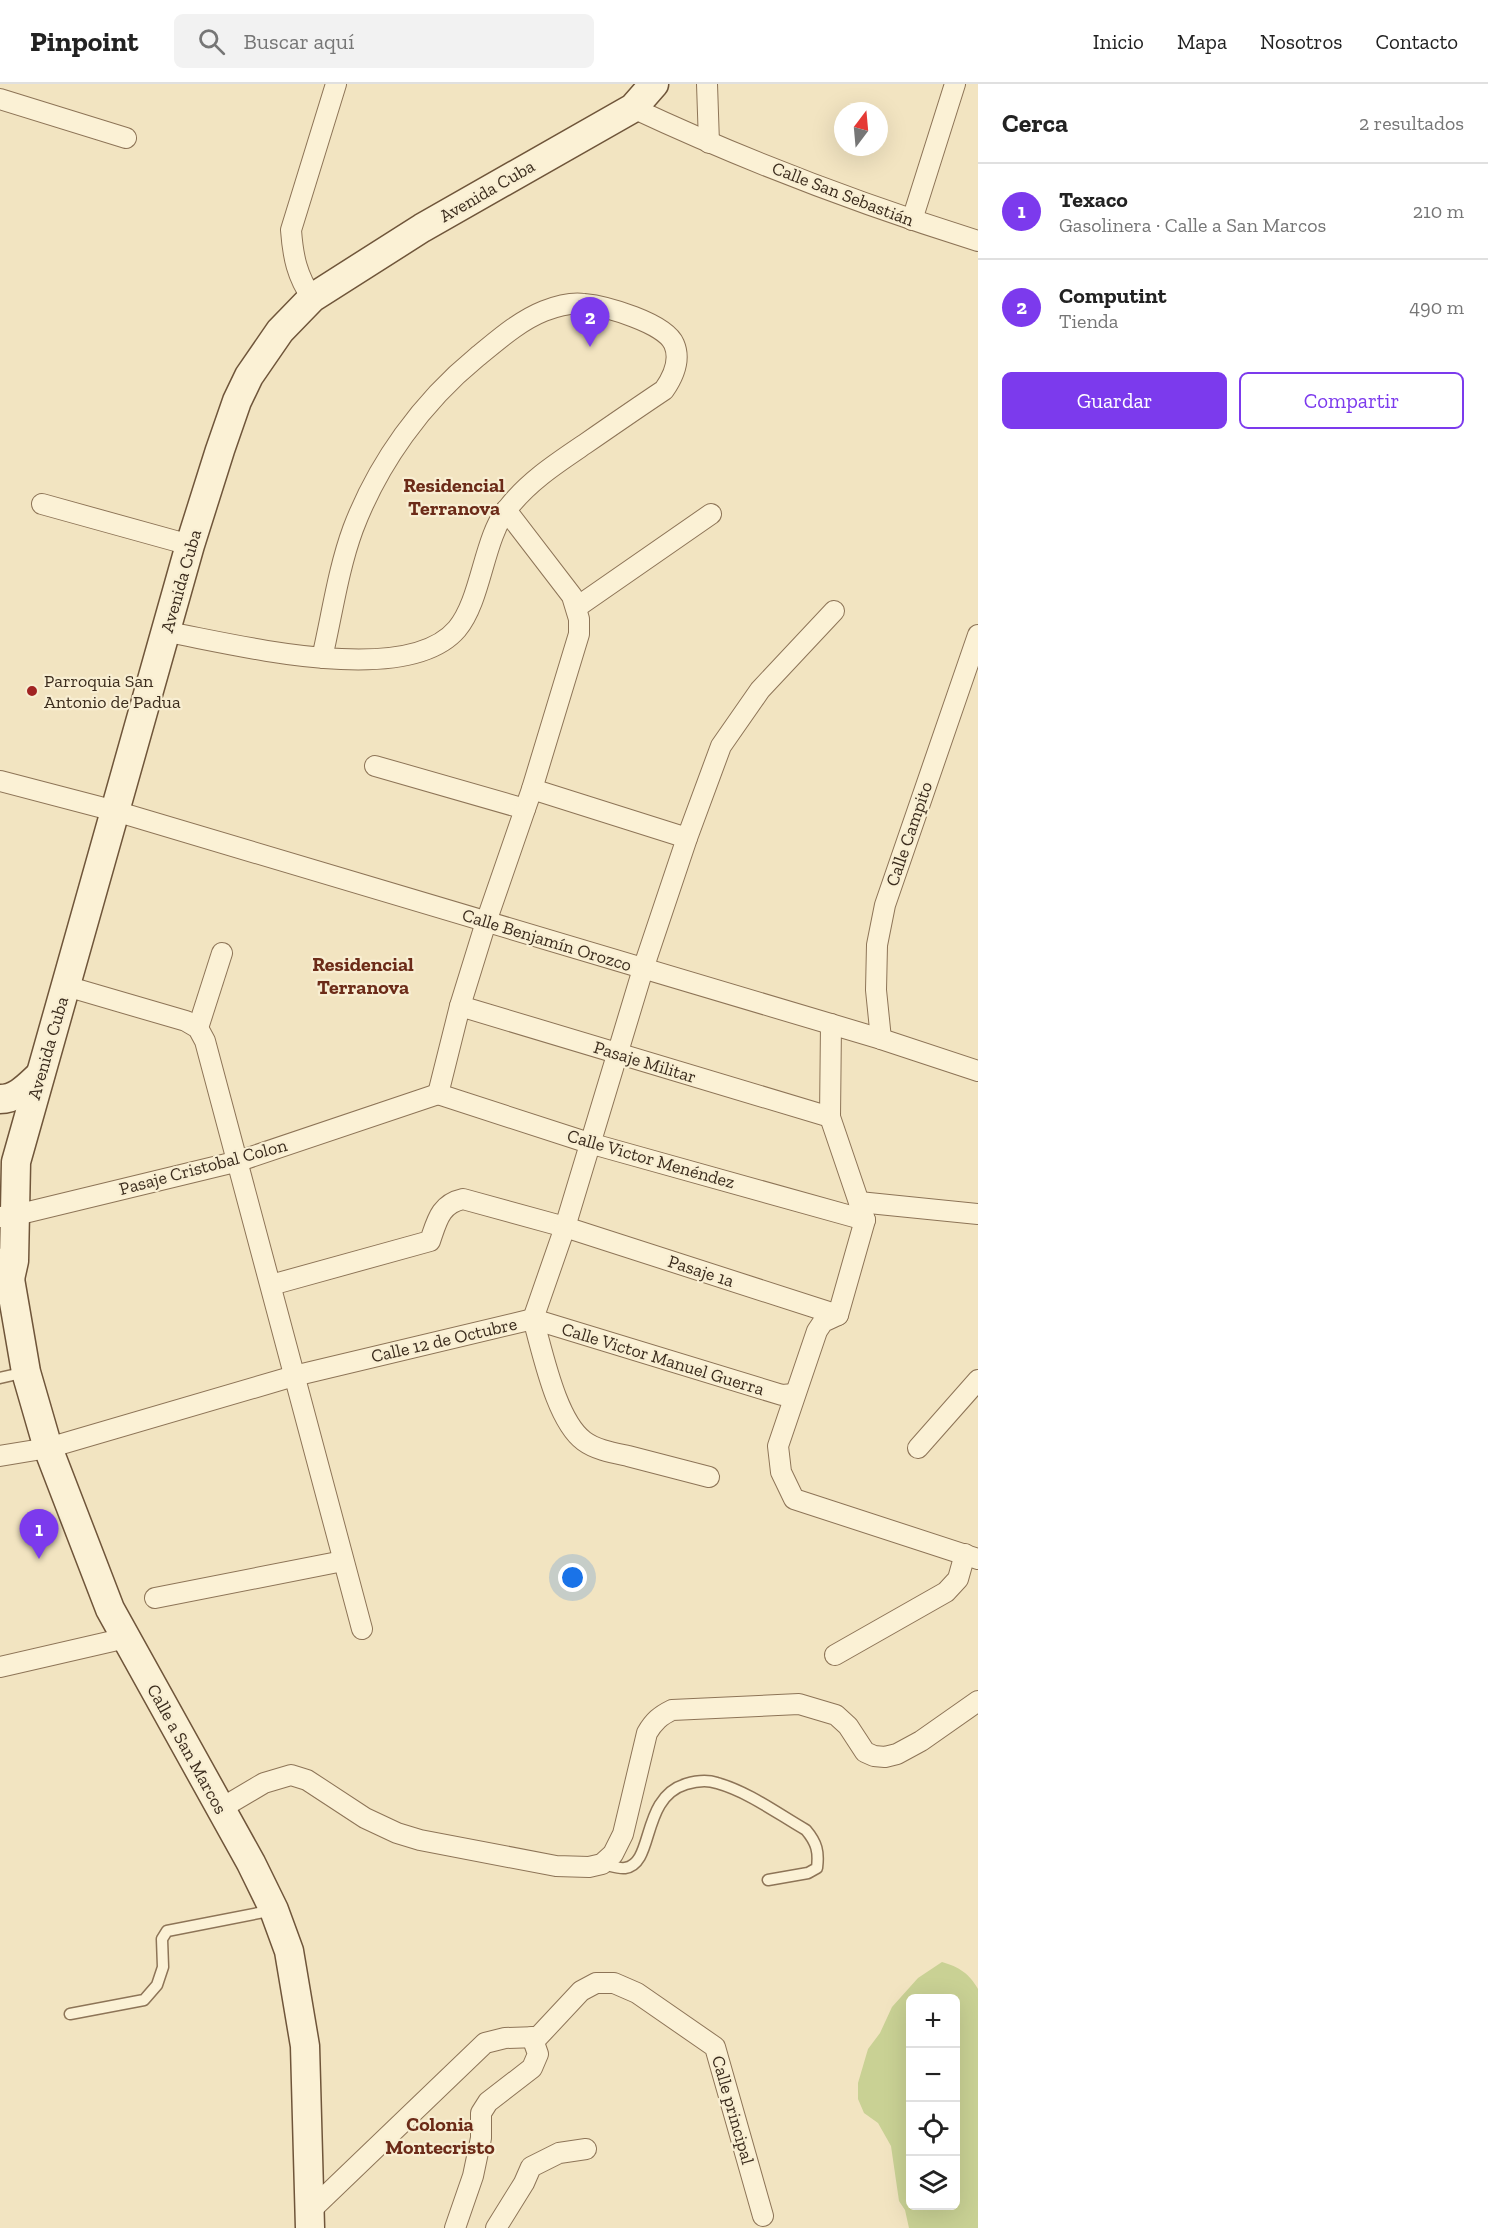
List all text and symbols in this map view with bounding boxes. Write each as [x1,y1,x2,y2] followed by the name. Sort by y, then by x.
[174,14,594,68] search box
[30,25,138,58] text: Pinpoint
[195,25,228,58] icon: search
[243,28,354,55] text: Buscar aquí
[1093,29,1144,54] text: Inicio
[1177,29,1227,54] text: Mapa
[1260,29,1342,54] text: Nosotros
[1375,29,1458,54] text: Contacto
[834,102,888,156] north arrow
[1002,107,1068,139] text: Cerca
[1359,111,1464,135] text: 2 resultados
[436,155,539,227] street label: Avenida Cuba
[769,157,918,231] street label: Calle San Sebastián
[1059,186,1128,213] text: Texaco
[1017,199,1026,223] text: 1
[1413,199,1464,223] text: 210 m
[1059,213,1326,237] text: Gasolinera · Calle a San Marcos
[1059,282,1167,309] text: Computint
[1016,295,1027,319] text: 2
[1409,295,1464,319] text: 490 m
[570,298,610,347] pin: 2
[1059,309,1119,333] text: Tienda
[1002,372,1227,429] button: Guardar
[1239,372,1464,429] button: Compartir
[403,473,505,520] district label: Residencial Terranova
[156,527,206,635] street label: Avenida Cuba
[44,670,181,713] place label: Parroquia San Antonio de Padua
[25,684,39,698] marker: Parroquia San Antonio de Padua
[881,779,937,889] street label: Calle Campito
[460,904,634,976] street label: Calle Benjamín Orozco
[312,952,414,999] district label: Residencial Terranova
[23,994,73,1102] street label: Avenida Cuba
[591,1036,699,1088] street label: Pasaje Militar
[565,1125,737,1193] street label: Calle Victor Menéndez
[117,1134,290,1200] street label: Pasaje Cristobal Colon
[665,1250,737,1292] street label: Pasaje 1a
[369,1313,519,1367] street label: Calle 12 de Octubre
[559,1318,767,1400] street label: Calle Victor Manuel Guerra
[20,1510,58,1559] pin: 1
[558,1563,587,1592] your location
[142,1680,232,1818] street label: Calle a San Marcos
[906,1994,960,2210] map controls
[906,1994,960,2048] button: +
[906,2048,960,2102] button: −
[707,2053,759,2167] street label: Calle principal
[906,2102,960,2156] button: locate
[385,2112,495,2159] district label: Colonia Montecristo
[906,2156,960,2210] button: layers

